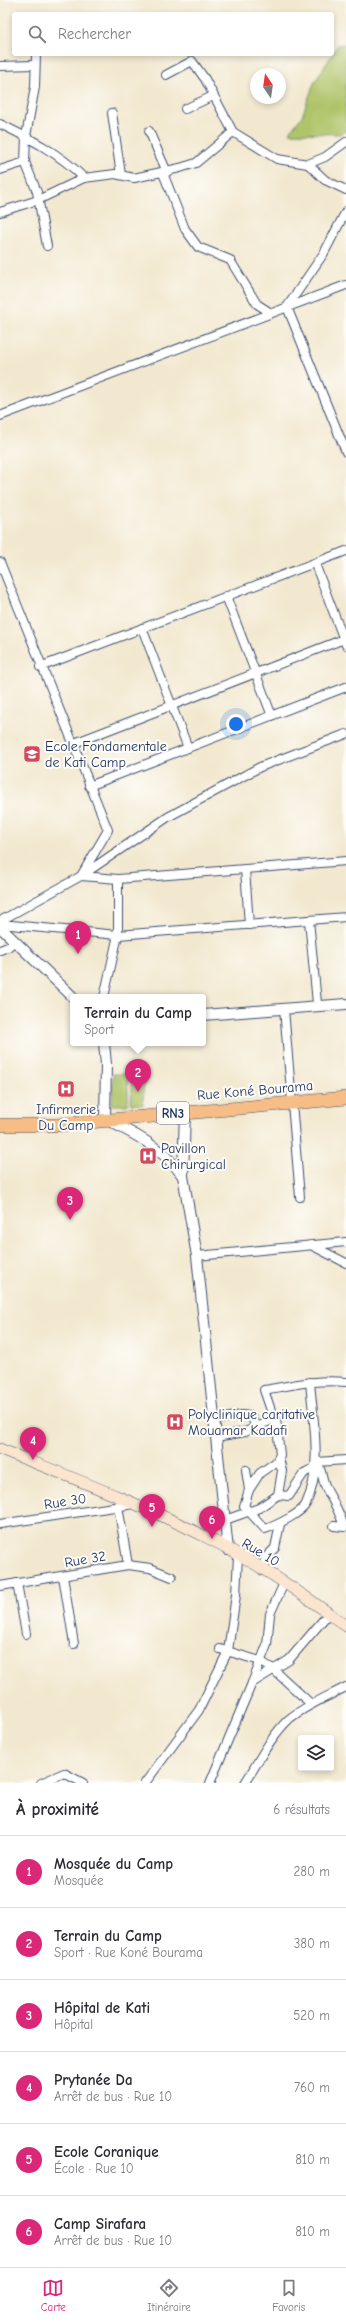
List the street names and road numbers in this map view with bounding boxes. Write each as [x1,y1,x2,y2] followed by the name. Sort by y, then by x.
[196,1077,314,1104] street label: Rue Koné Bourama
[157,1102,189,1124] road number: RN3
[43,1490,88,1513] street label: Rue 30
[239,1535,283,1570] street label: Rue 10
[63,1548,107,1571] street label: Rue 32

